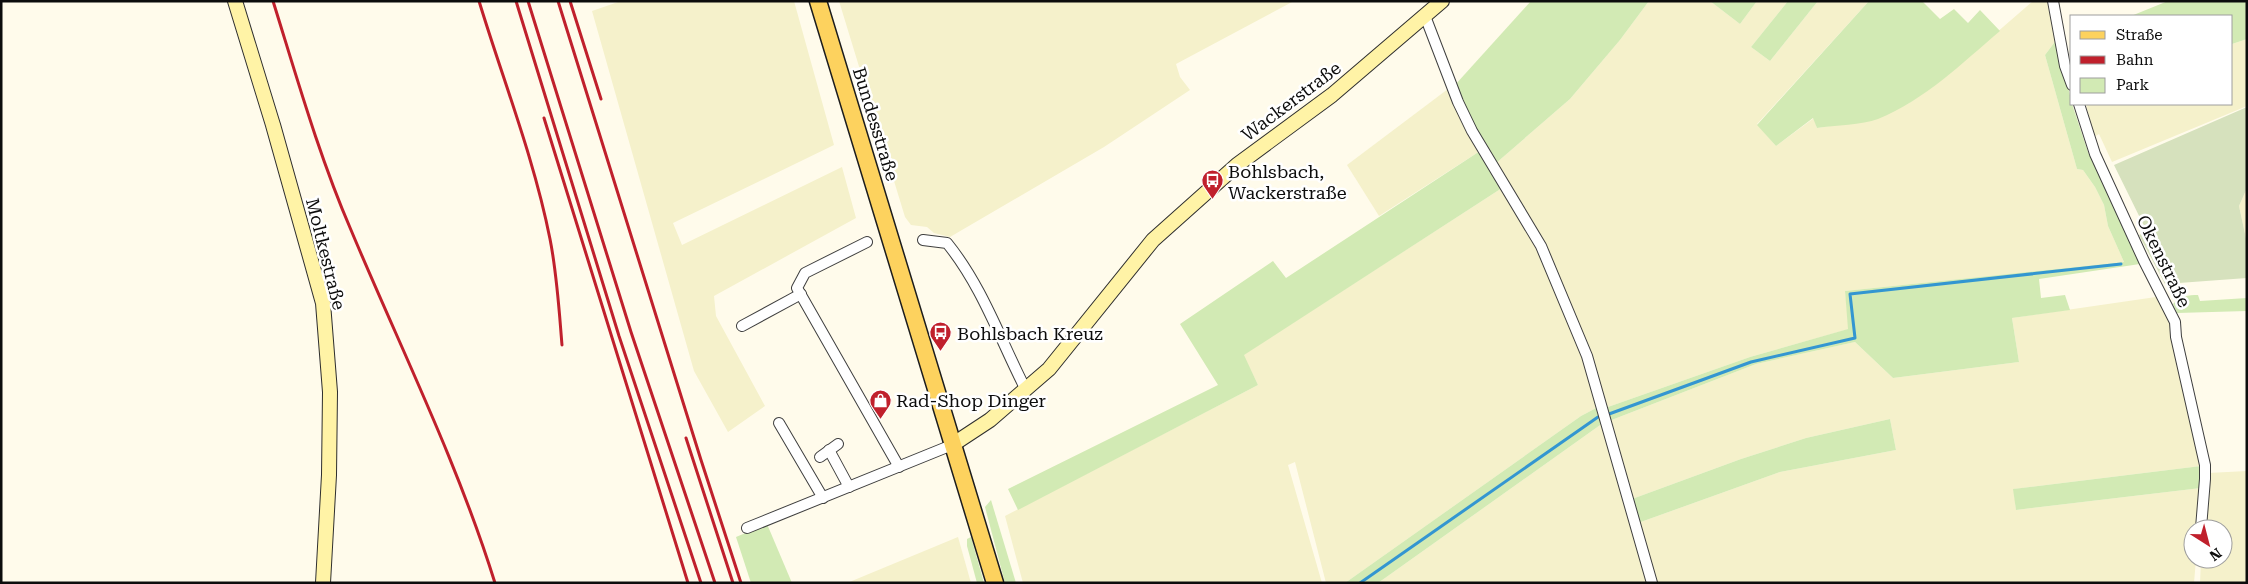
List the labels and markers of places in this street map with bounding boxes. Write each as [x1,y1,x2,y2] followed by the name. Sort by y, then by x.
[1228,161,1347,203] place label: Bohlsbach, Wackerstraße
[1200,169,1224,200] bus stop icon: Bohlsbach, Wackerstraße
[929,321,953,352] bus stop icon: Bohlsbach Kreuz
[957,323,1103,344] place label: Bohlsbach Kreuz
[868,388,892,419] shop icon: Rad-Shop Dinger
[896,390,1046,411] place label: Rad-Shop Dinger

